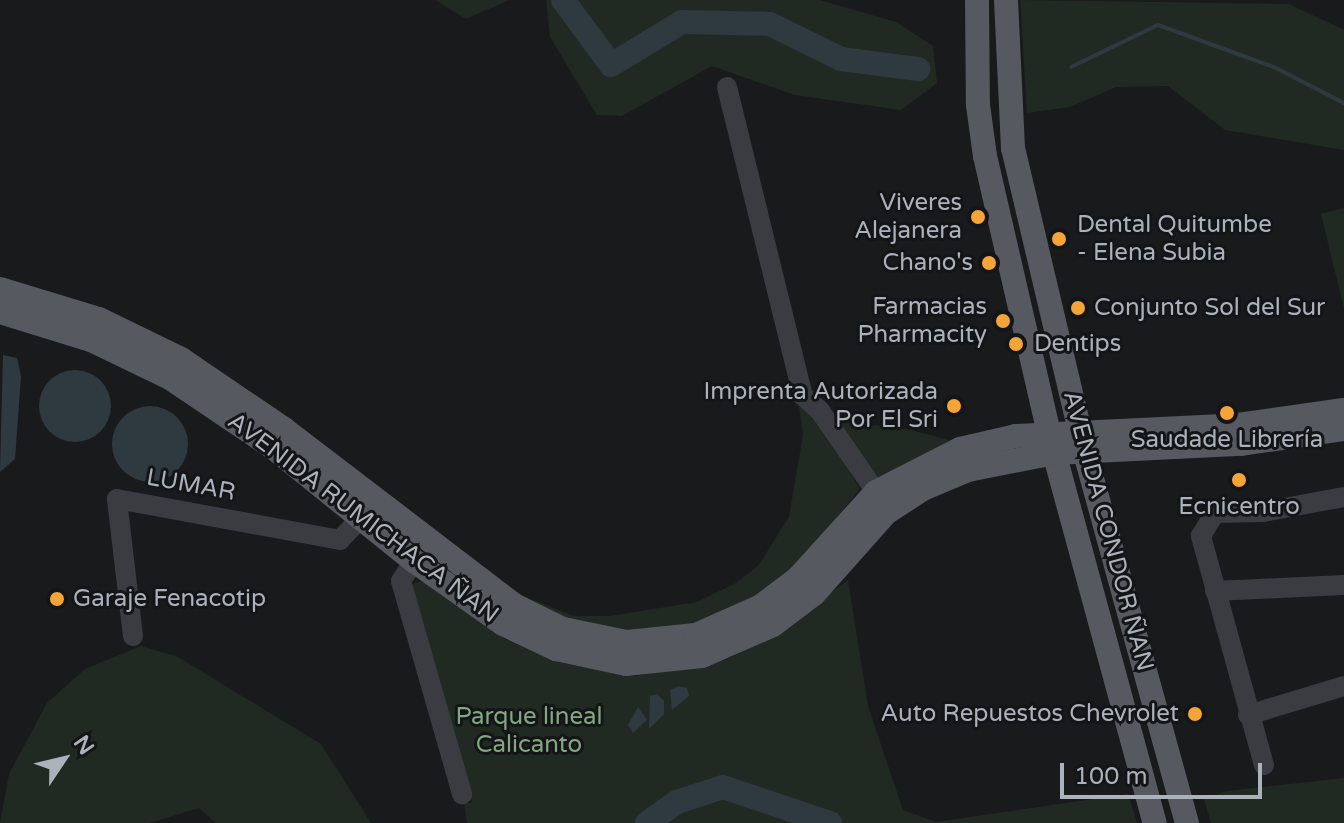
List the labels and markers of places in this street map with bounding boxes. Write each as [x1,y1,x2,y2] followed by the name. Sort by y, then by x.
[854,189,962,245] place label: Viveres Alejanera
[969,208,987,226] marker: Viveres Alejanera
[1077,211,1272,267] place label: Dental Quitumbe - Elena Subia
[1048,228,1070,250] marker: Dental Quitumbe - Elena Subia
[882,249,973,277] place label: Chano's
[980,254,998,272] marker: Chano's
[857,293,987,349] place label: Farmacias Pharmacity
[1094,294,1325,322] place label: Conjunto Sol del Sur
[1069,299,1087,317] marker: Conjunto Sol del Sur
[994,312,1012,330] marker: Farmacias Pharmacity
[1034,330,1121,358] place label: Dentips
[1005,333,1027,355] marker: Dentips
[704,378,938,434] place label: Imprenta Autorizada Por El Sri
[945,397,963,415] marker: Imprenta Autorizada Por El Sri
[1218,404,1236,422] marker: Saudade Librería
[1131,426,1323,454] place label: Saudade Librería
[1230,471,1248,489] marker: Ecnicentro
[1178,493,1300,521] place label: Ecnicentro
[73,585,266,613] place label: Garaje Fenacotip
[48,590,66,608] marker: Garaje Fenacotip
[881,700,1179,728] place label: Auto Repuestos Chevrolet
[1186,705,1204,723] marker: Auto Repuestos Chevrolet

